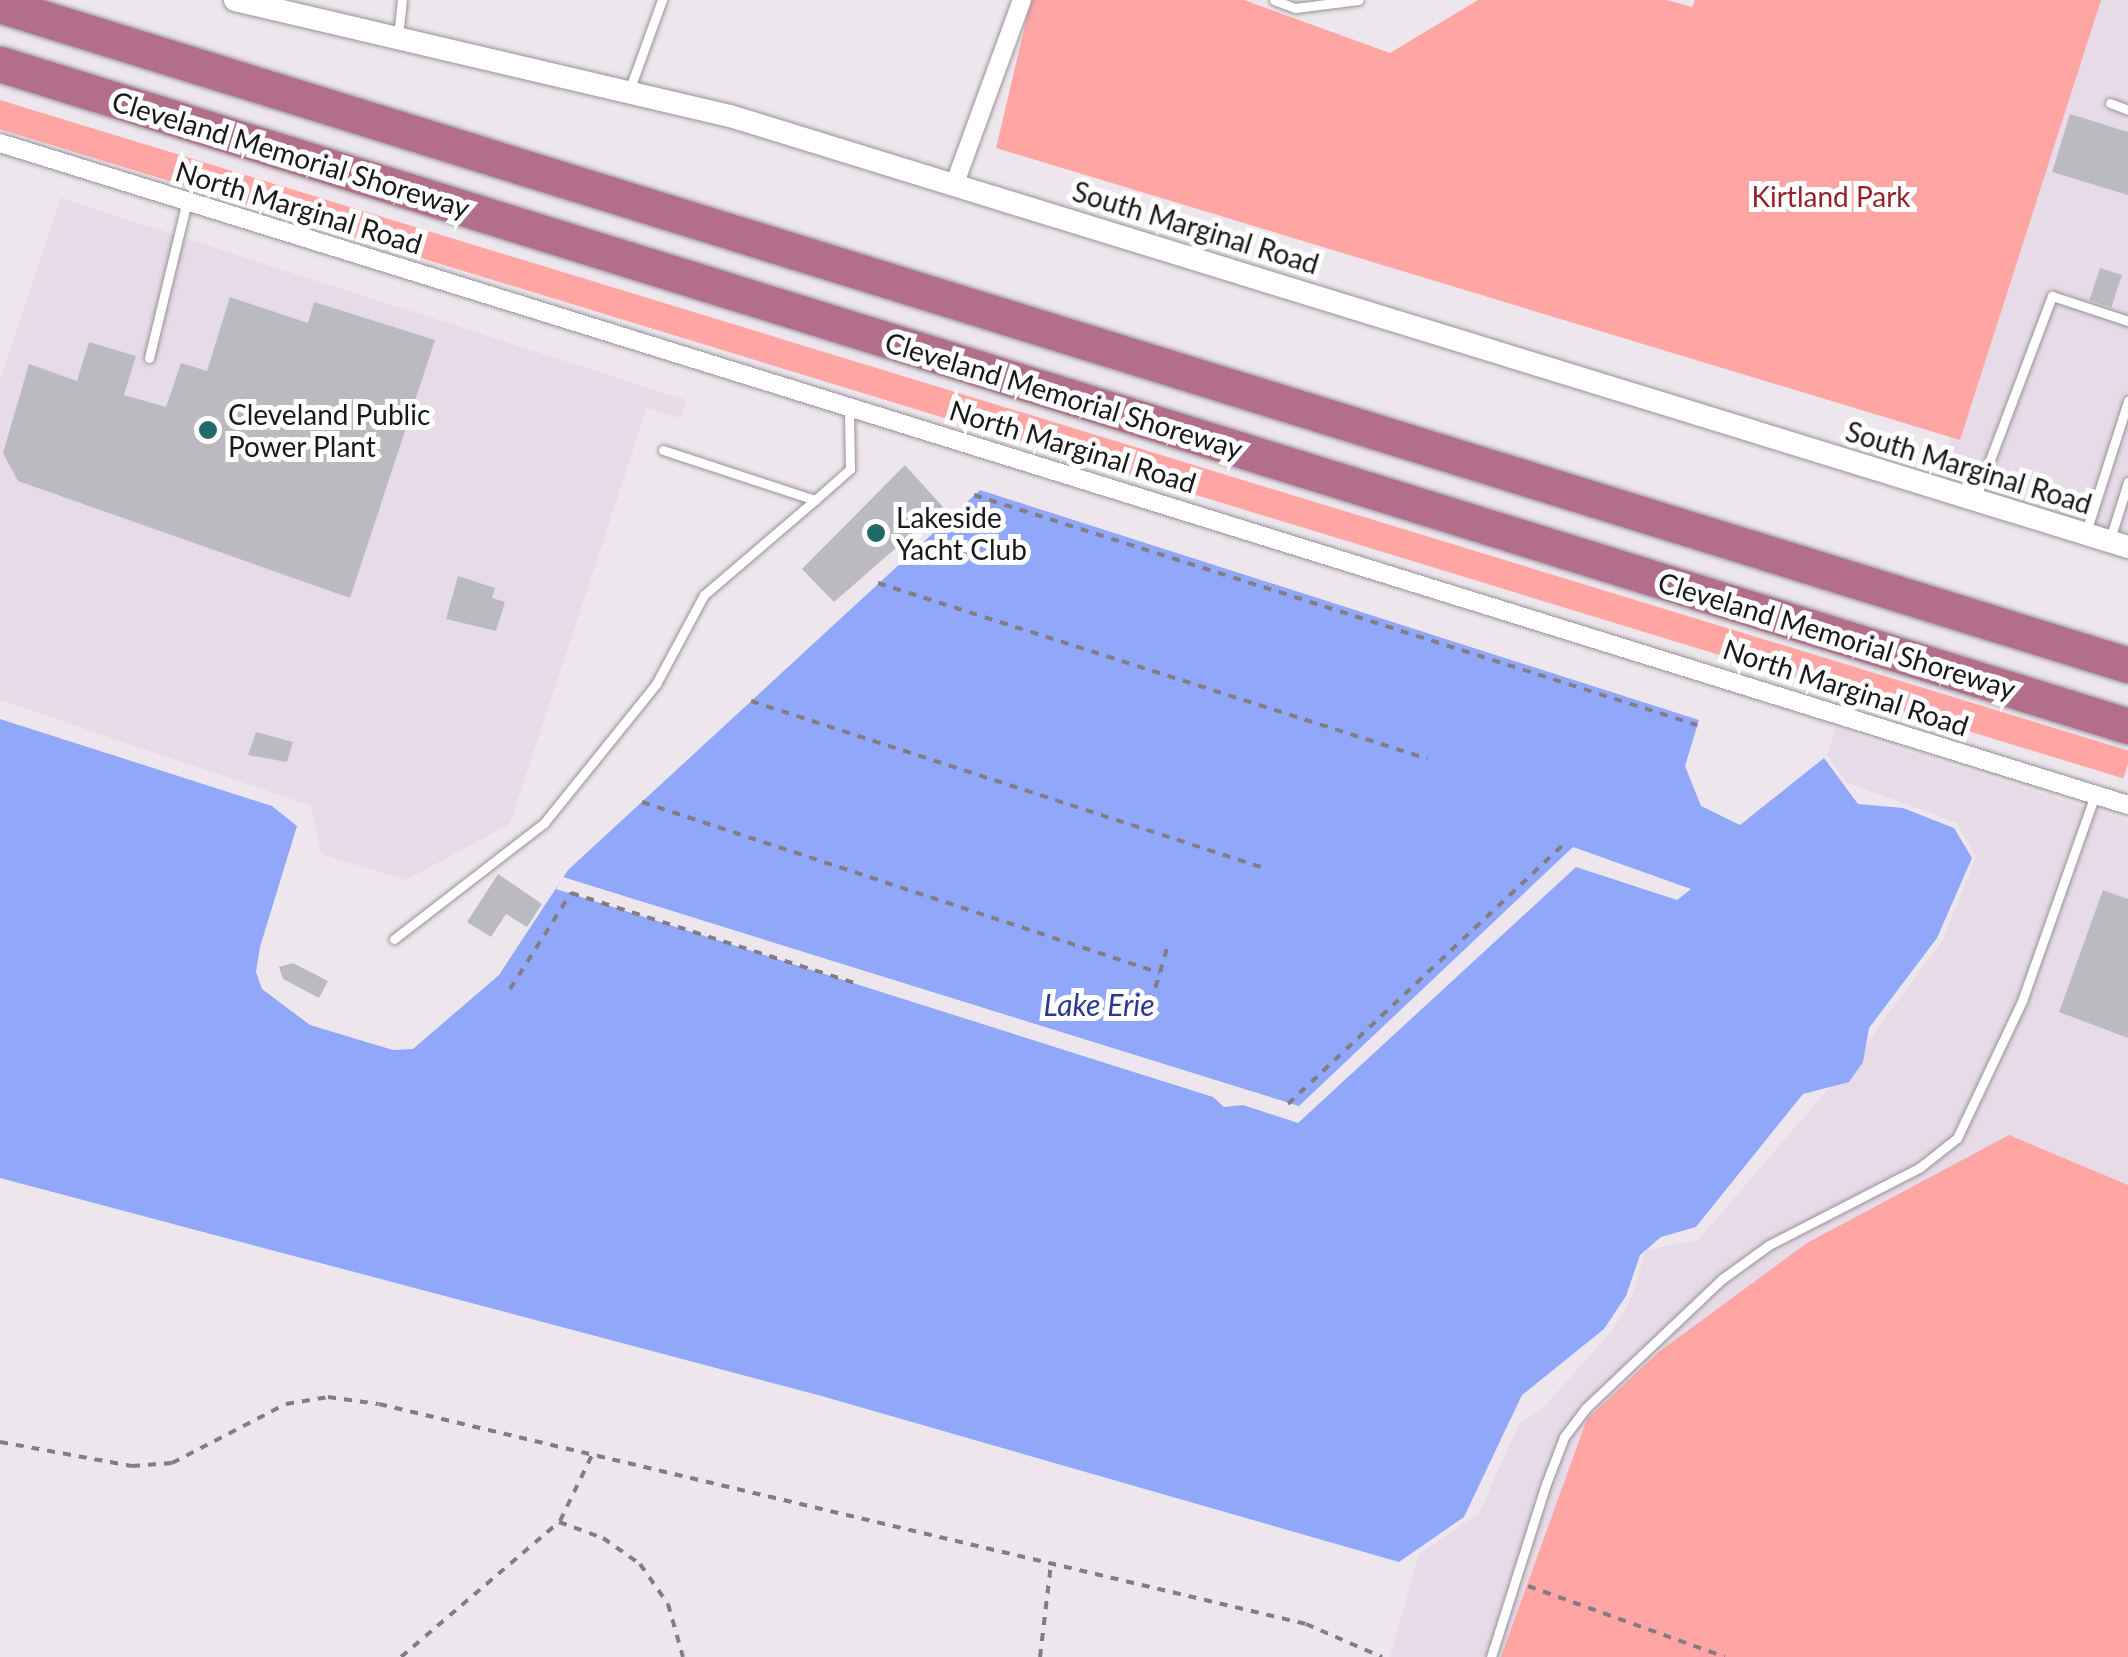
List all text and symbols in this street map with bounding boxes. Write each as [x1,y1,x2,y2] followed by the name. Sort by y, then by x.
[108,84,474,224] street label: Cleveland Memorial Shoreway
[172,154,426,260] street label: North Marginal Road
[1069,174,1323,280] street label: South Marginal Road
[1751,179,1911,213] park label: Kirtland Park
[881,325,1247,465] street label: Cleveland Memorial Shoreway
[946,393,1200,499] street label: North Marginal Road
[228,397,430,463] place label: Cleveland Public Power Plant
[1842,414,2096,520] street label: South Marginal Road
[197,419,219,441] marker: Cleveland Public Power Plant
[896,500,1027,566] place label: Lakeside Yacht Club
[865,522,887,544] marker: Lakeside Yacht Club
[1654,565,2020,705] street label: Cleveland Memorial Shoreway
[1719,631,1973,743] street label: North Marginal Road
[1043,986,1155,1022] water label: Lake Erie

